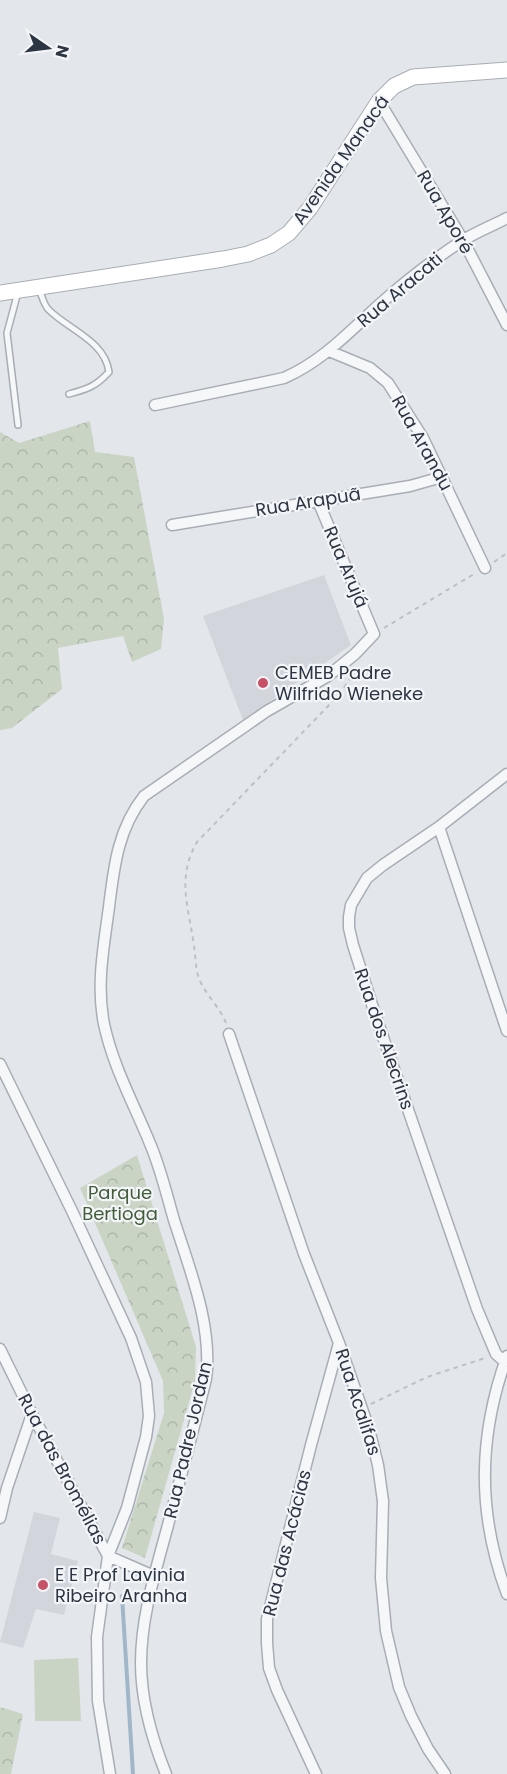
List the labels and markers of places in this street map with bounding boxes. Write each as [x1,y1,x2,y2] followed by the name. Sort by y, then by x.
[275,660,423,706] place label: CEMEB Padre Wilfrido Wieneke
[256,676,270,690] marker: CEMEB Padre Wilfrido Wieneke
[55,1562,187,1608] place label: E E Prof Lavinia Ribeiro Aranha
[36,1578,50,1592] marker: E E Prof Lavinia Ribeiro Aranha

